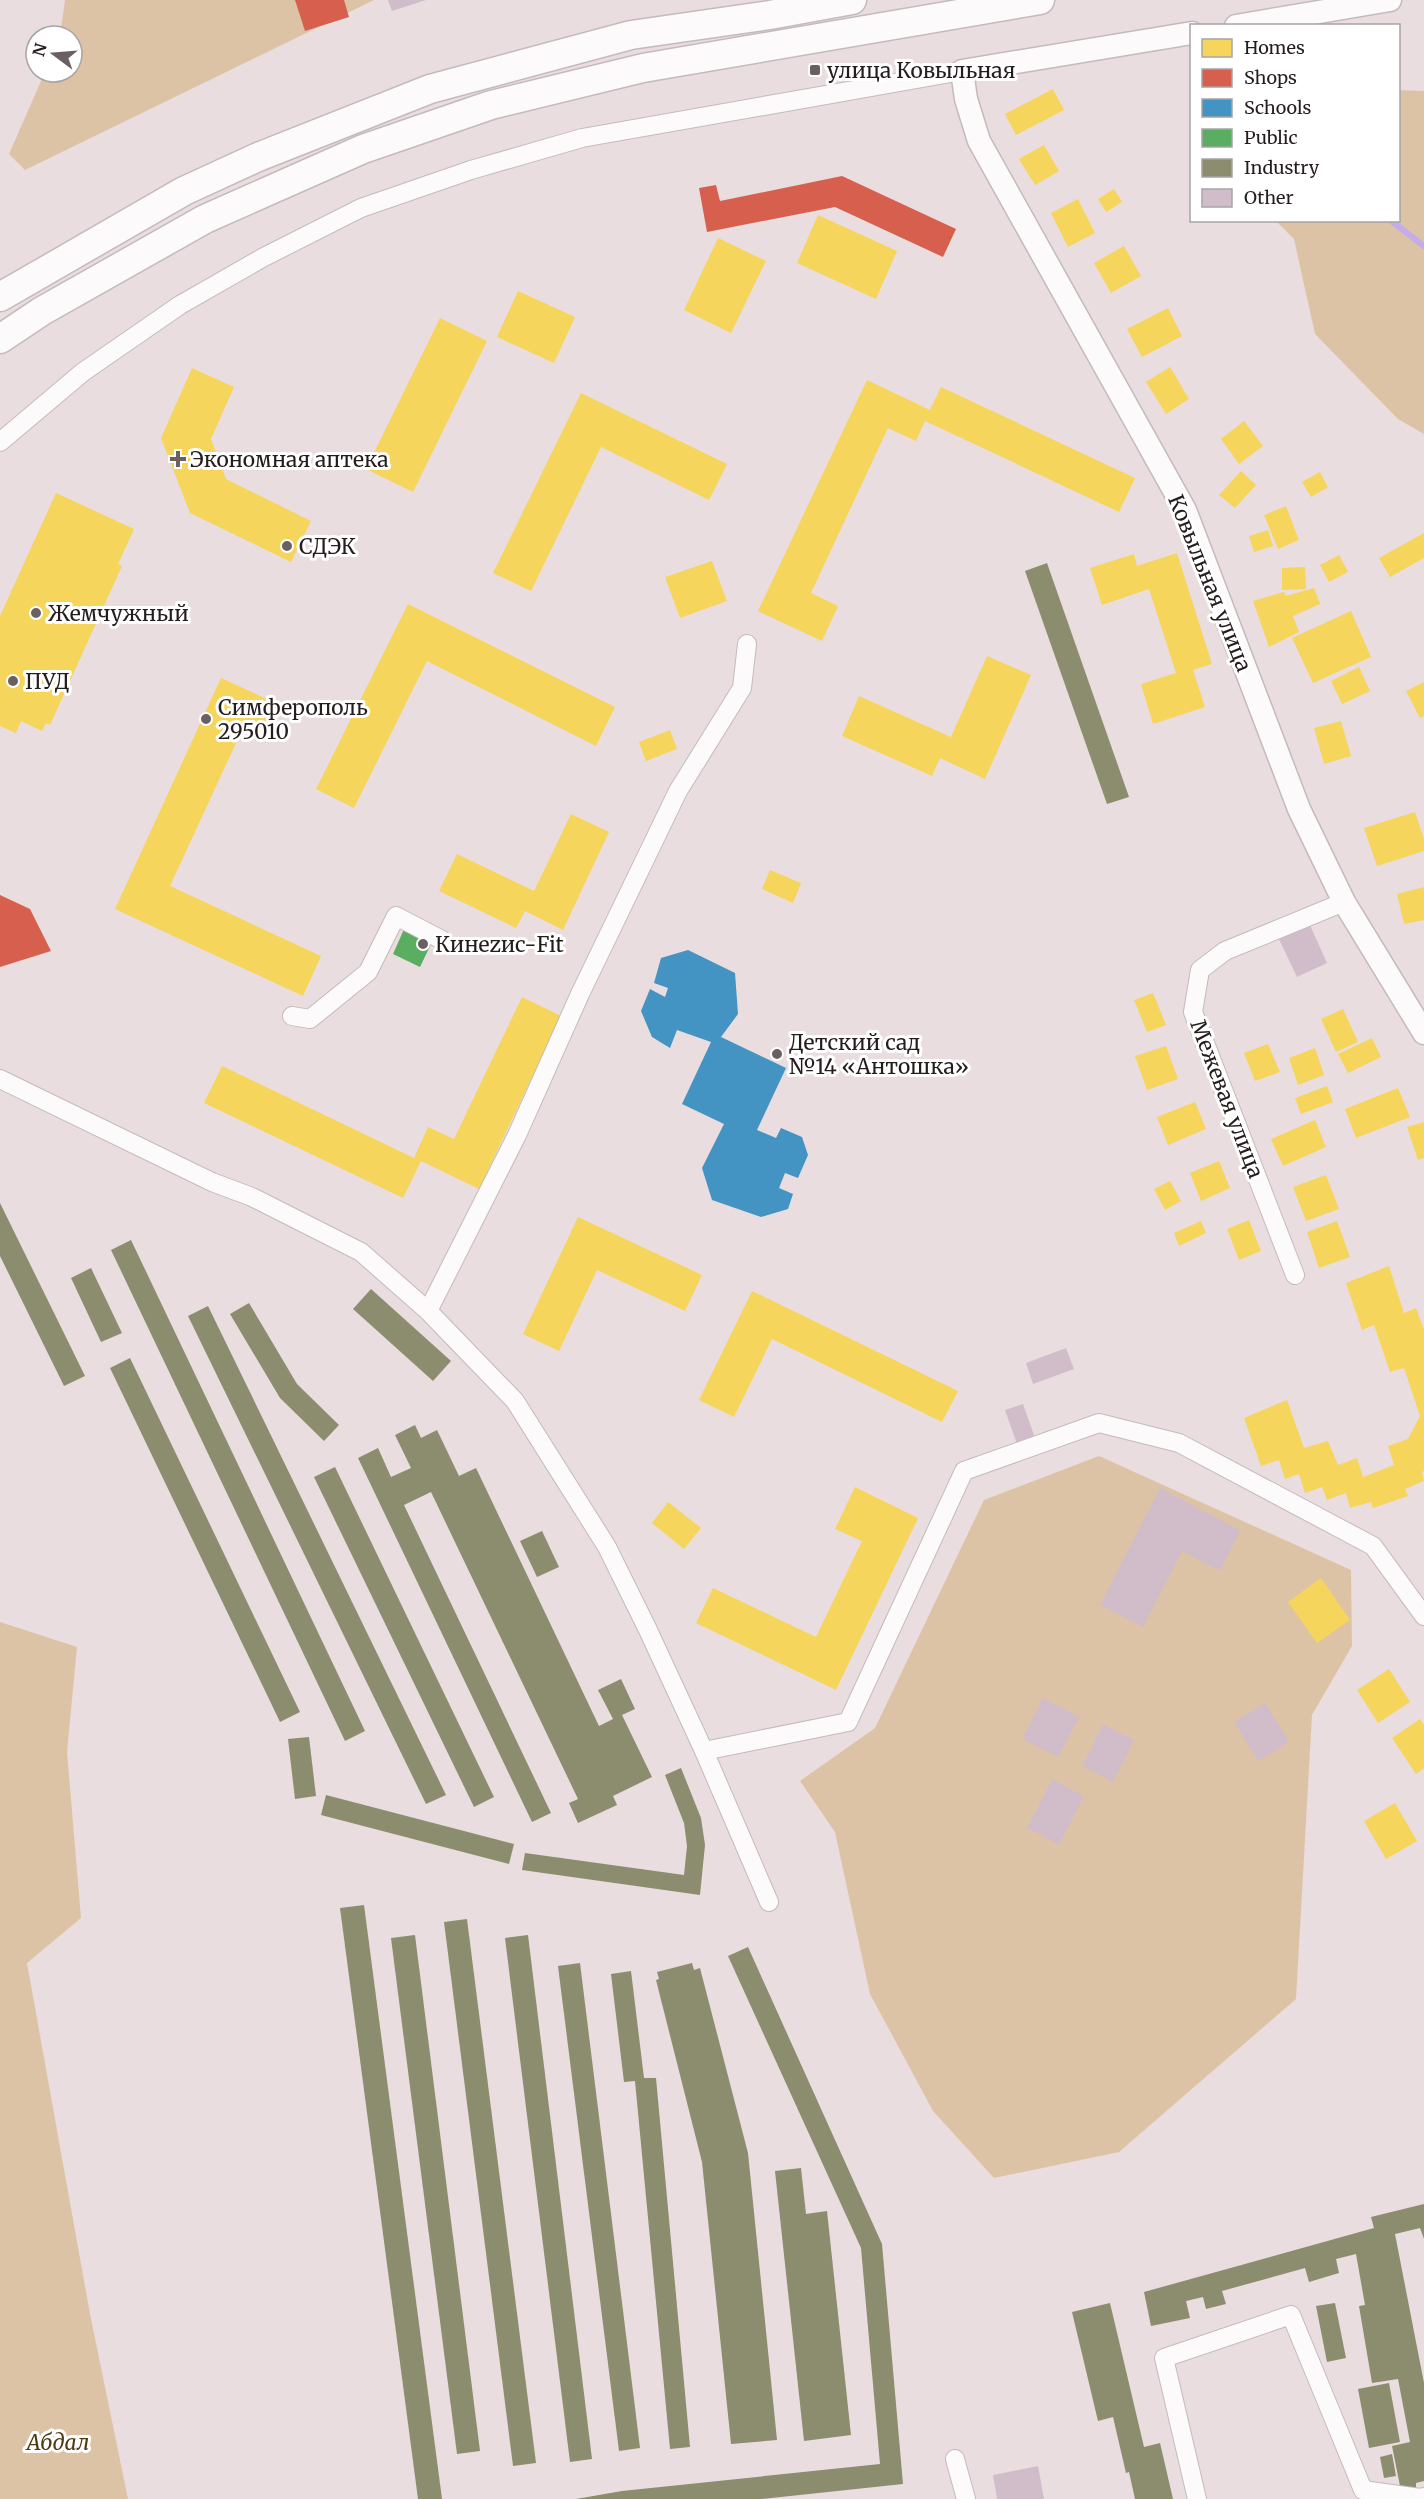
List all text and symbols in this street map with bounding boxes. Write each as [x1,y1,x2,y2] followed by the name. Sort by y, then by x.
[24,24,84,84] north arrow
[1190,24,1400,222] legend
[1244,36,1305,59] text: Homes
[28,41,51,59] text: N
[827,57,1015,84] place label: улица Ковыльная
[808,63,822,77] marker: улица Ковыльная
[1244,66,1297,89] text: Shops
[1244,96,1312,119] text: Schools
[1244,126,1298,149] text: Public
[1244,156,1320,179] text: Industry
[1244,186,1294,209] text: Other
[190,446,388,473] place label: Экономная аптека
[171,452,185,466] marker: Экономная аптека
[1162,491,1258,675] street label: Ковыльная улица
[299,533,356,560] place label: СДЭК
[280,539,294,553] marker: СДЭК
[48,600,189,627] place label: Жемчужный
[29,606,43,620] marker: Жемчужный
[25,668,70,695] place label: ПУД
[6,674,20,688] marker: ПУД
[218,694,368,745] place label: Симферополь 295010
[199,712,213,726] marker: Симферополь 295010
[435,931,564,958] place label: Кинеzис-Fit
[416,937,430,951] marker: Кинеzис-Fit
[1184,1016,1270,1182] street label: Межевая улица
[789,1029,969,1080] place label: Детский сад №14 «Антошка»
[770,1047,784,1061] marker: Детский сад №14 «Антошка»
[25,2429,89,2456] park label: Абдал

